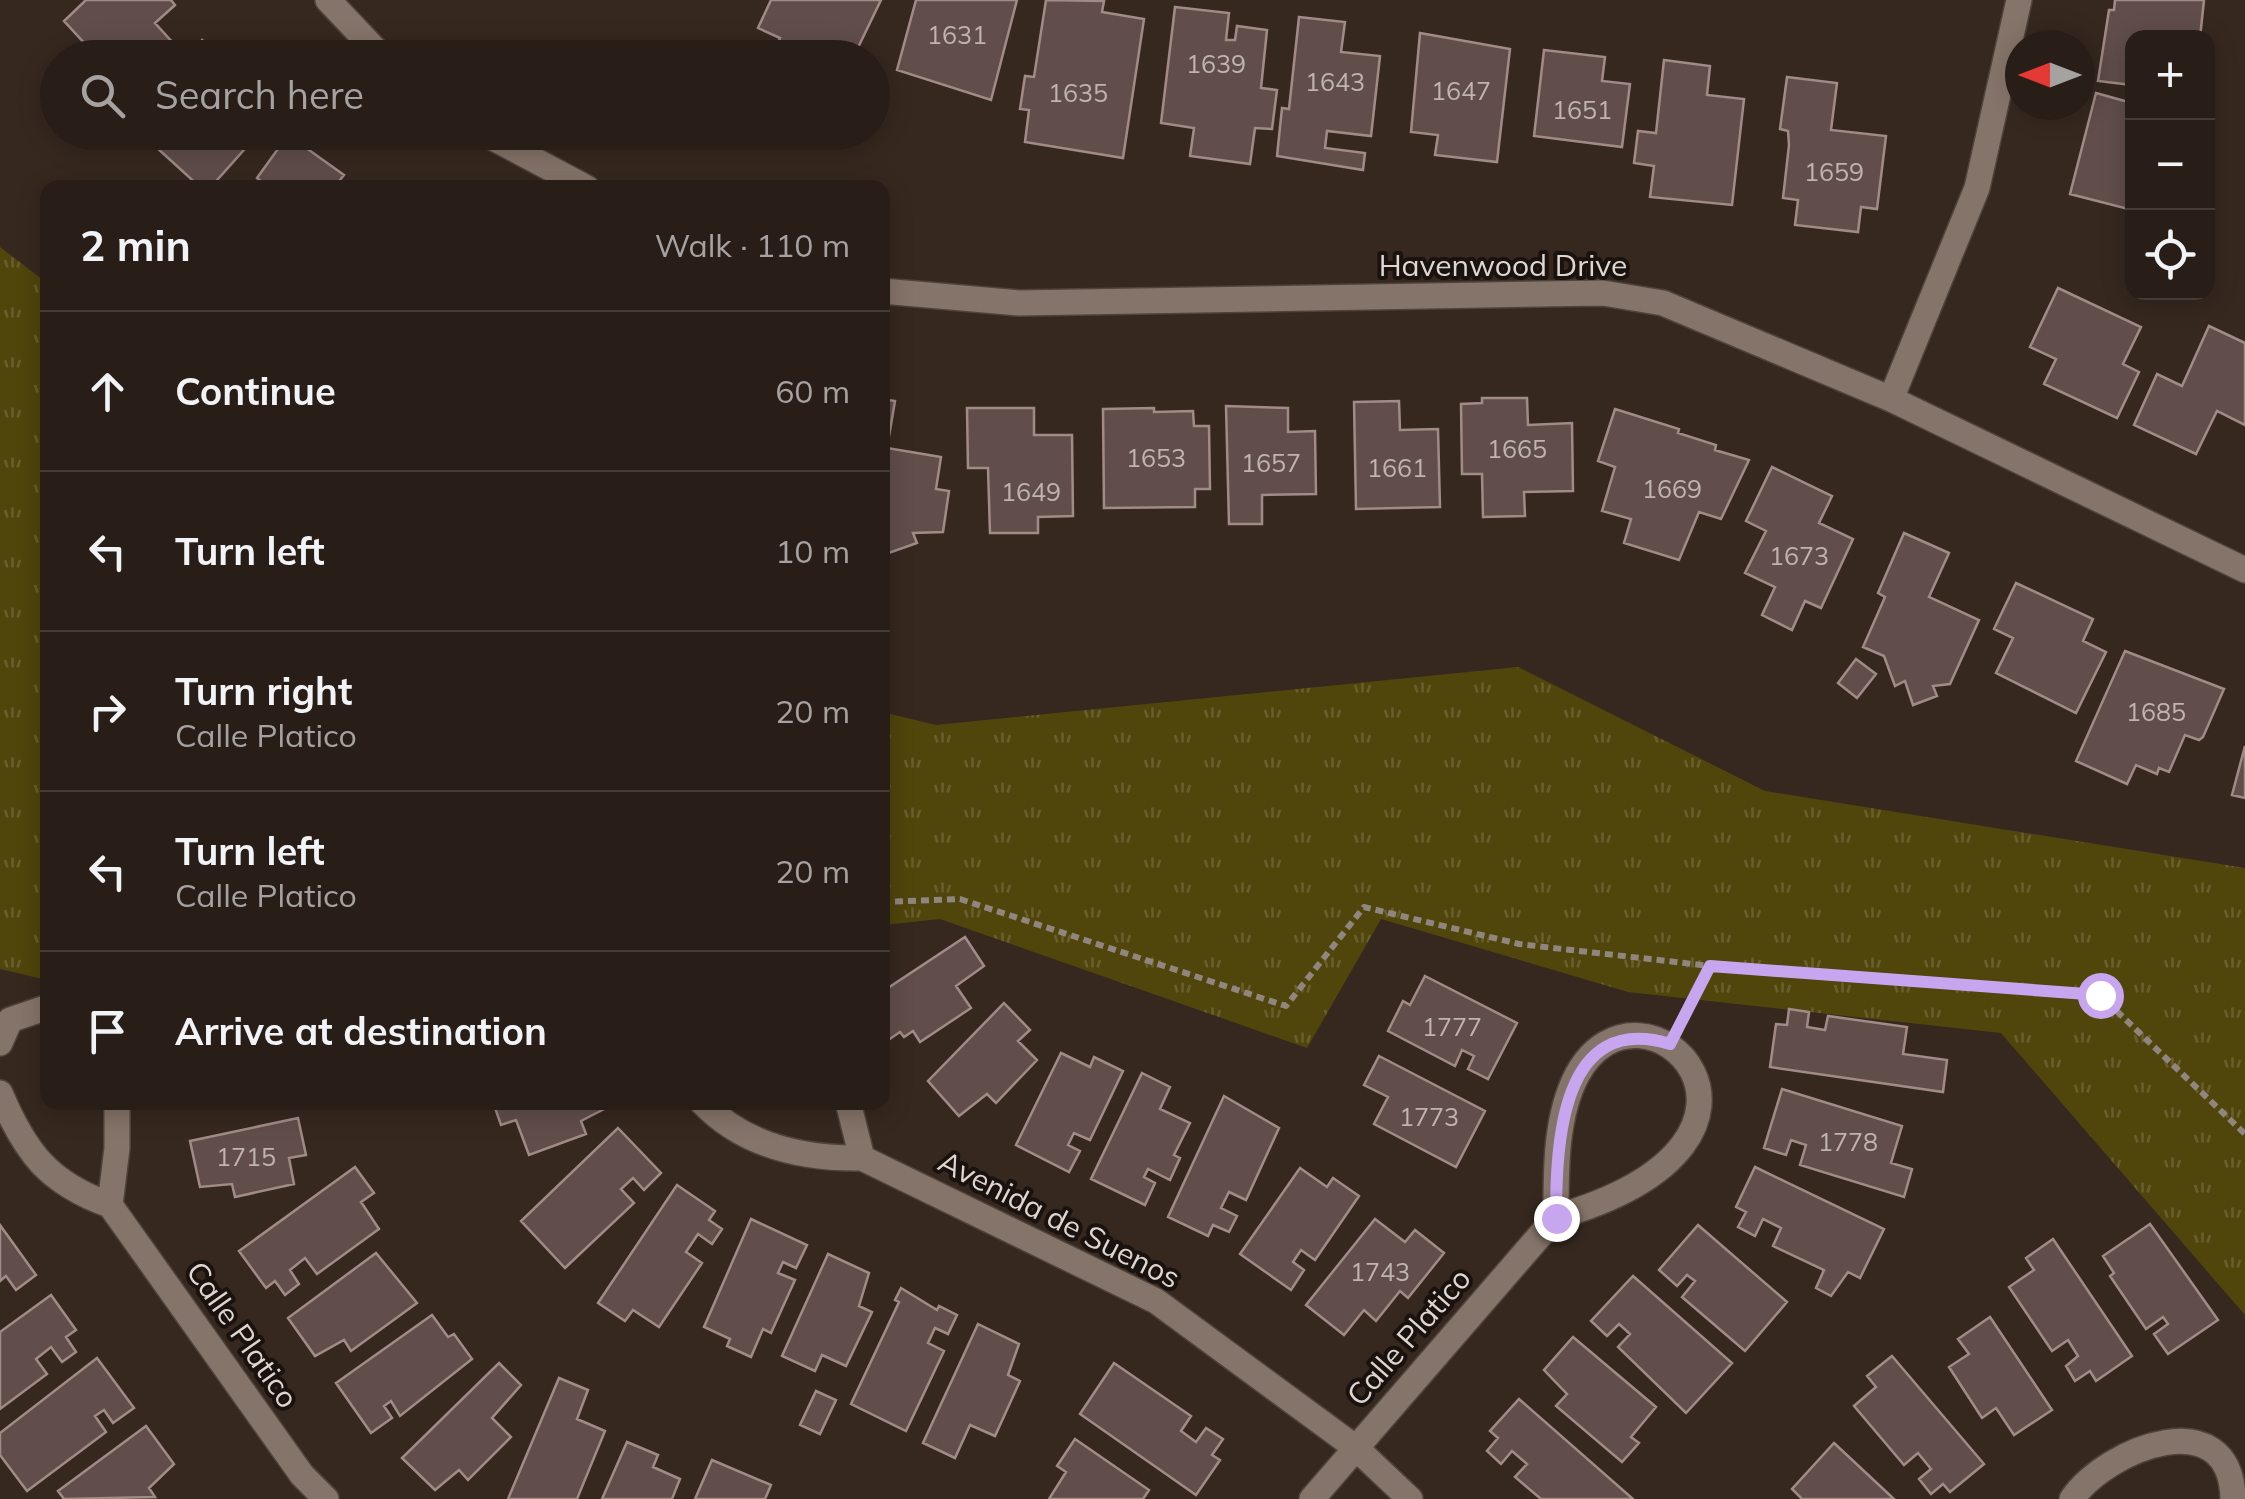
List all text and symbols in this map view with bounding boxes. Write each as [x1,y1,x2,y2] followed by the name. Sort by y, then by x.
[927,19,987,50] house number: 1631
[2005,30,2095,120] north arrow
[2125,30,2215,300] map controls
[2125,30,2215,120] button: +
[40,40,890,150] search box
[1186,48,1246,79] house number: 1639
[1305,66,1365,97] house number: 1643
[75,68,130,123] icon: search
[155,71,364,119] text: Search here
[1431,75,1491,106] house number: 1647
[1048,77,1108,108] house number: 1635
[1552,94,1612,125] house number: 1651
[2125,120,2215,210] button: −
[1804,156,1864,187] house number: 1659
[2125,210,2215,300] button: locate
[80,219,191,272] text: 2 min
[655,225,850,265] text: Walk · 110 m
[1379,246,1627,284] street label: Havenwood Drive
[80,364,135,419] icon: ahead
[175,367,336,415] text: Continue
[775,371,850,411] text: 60 m
[1487,433,1547,464] house number: 1665
[1126,442,1186,473] house number: 1653
[1241,447,1301,478] house number: 1657
[1367,452,1427,483] house number: 1661
[1642,473,1702,504] house number: 1669
[1001,476,1061,507] house number: 1649
[80,524,135,579] icon: left
[175,527,325,575] text: Turn left
[775,531,850,571] text: 10 m
[1769,540,1829,571] house number: 1673
[175,667,352,715] text: Turn right
[80,684,135,739] icon: right
[775,691,850,731] text: 20 m
[2126,696,2186,727] house number: 1685
[175,715,357,755] text: Calle Platico
[175,827,325,875] text: Turn left
[80,844,135,899] icon: left
[775,851,850,891] text: 20 m
[175,875,357,915] text: Calle Platico
[2078,973,2124,1019] route start
[80,1004,135,1059] icon: arrive
[175,1007,547,1055] text: Arrive at destination
[1422,1011,1482,1042] house number: 1777
[1399,1101,1459,1132] house number: 1773
[1818,1126,1878,1157] house number: 1778
[216,1141,276,1172] house number: 1715
[932,1142,1187,1296] street label: Avenida de Suenos
[1534,1196,1580,1242] route end
[178,1254,307,1415] street label: Calle Platico
[1350,1256,1410,1287] house number: 1743
[1338,1260,1478,1413] street label: Calle Platico

